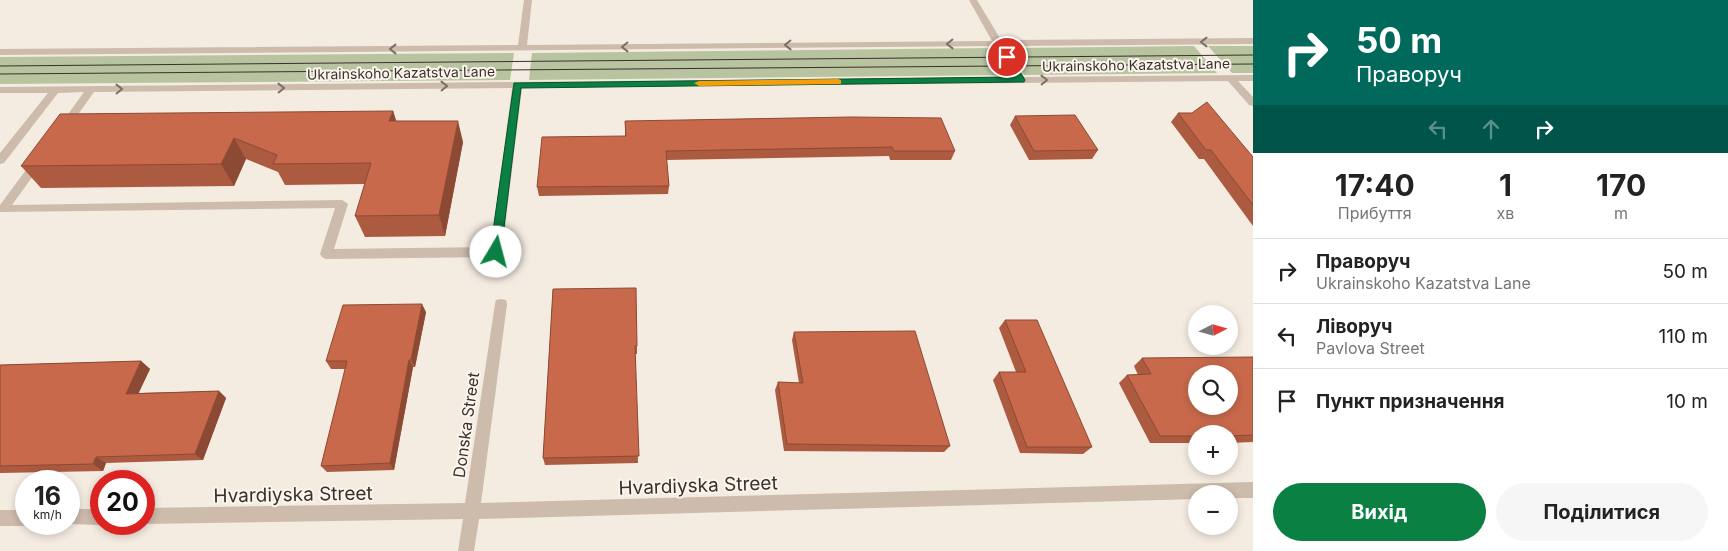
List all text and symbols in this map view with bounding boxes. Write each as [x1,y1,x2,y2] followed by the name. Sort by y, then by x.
[1356,19,1442,61] text: 50 m
[1273,20,1338,85] icon: right
[986,36,1028,78] pin
[1200,37,1208,47] one-way arrow
[946,39,954,49] one-way arrow
[783,40,791,50] one-way arrow
[621,42,628,52] one-way arrow
[993,43,1021,71] icon: arrive
[388,44,396,54] one-way arrow
[1042,54,1230,75] street label: Ukrainskoho Kazatstva Lane
[1356,61,1462,87] text: Праворуч
[307,62,495,83] street label: Ukrainskoho Kazatstva Lane
[1040,75,1048,85] one-way arrow
[440,81,448,91] one-way arrow
[277,82,285,93] one-way arrow
[115,84,123,94] one-way arrow
[1424,115,1452,143] icon: left
[1477,115,1505,143] icon: ahead
[1530,115,1558,143] icon: right
[1335,167,1415,203] text: 17:40
[1499,167,1512,203] text: 1
[1596,167,1646,203] text: 170
[1338,203,1412,223] text: Прибуття
[1496,203,1514,223] text: хв
[1614,203,1628,223] text: m
[469,225,521,277] position arrow
[1316,250,1410,273] text: Праворуч
[1273,257,1301,285] icon: right
[1662,260,1708,283] text: 50 m
[1316,273,1531,293] text: Ukrainskoho Kazatstva Lane
[1188,305,1238,355] north arrow
[1188,305,1238,535] map controls
[1316,315,1392,338] text: Ліворуч
[1273,322,1301,350] icon: left
[1659,325,1708,348] text: 110 m
[1316,338,1425,358] text: Pavlova Street
[1188,365,1238,415] button: search
[449,371,483,479] street label: Donska Street
[1273,387,1301,415] icon: arrive
[1316,390,1504,413] text: Пункт призначення
[1666,390,1708,413] text: 10 m
[1188,425,1238,475] button: +
[90,470,155,535] speed limit sign: 20
[618,471,778,500] street label: Hvardiyska Street
[34,481,61,511] text: 16
[213,482,373,507] street label: Hvardiyska Street
[1273,483,1486,541] button: Вихід
[1496,483,1708,541] button: Поділитися
[1188,485,1238,535] button: −
[33,507,62,522] text: km/h

